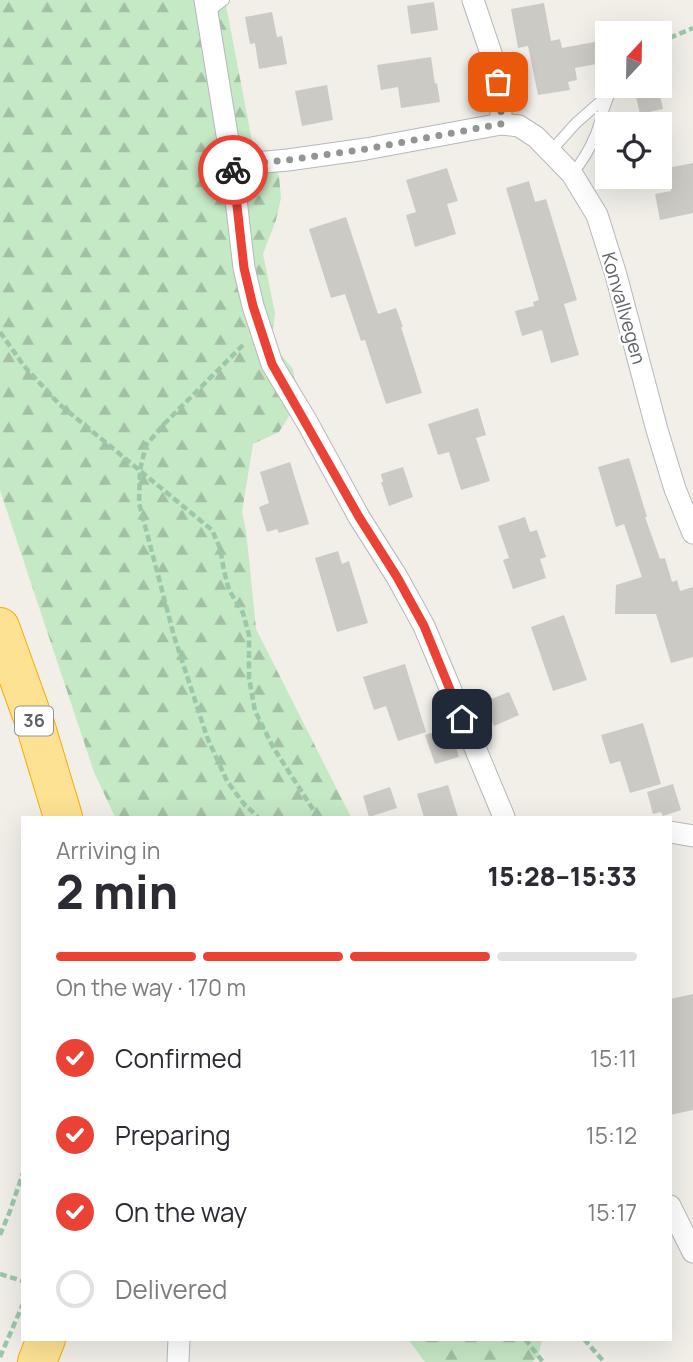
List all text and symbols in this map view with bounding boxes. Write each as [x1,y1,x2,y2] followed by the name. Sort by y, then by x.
[595,21,672,98] north arrow
[595,21,672,189] map controls
[468,52,528,112] pin
[479,63,517,101] icon: bag
[595,112,672,189] button: locate
[198,135,268,205] courier
[214,151,252,189] icon: bike
[596,249,652,367] street label: Konvallvegen
[432,689,492,749] pin
[443,700,481,738] icon: home
[15,706,53,736] road number: 36
[56,834,161,866] text: Arriving in
[488,858,637,894] text: 15:28–15:33
[56,860,178,923] text: 2 min
[56,971,246,1003] text: On the way · 170 m
[56,1039,94,1077] icon: check
[115,1040,242,1076] text: Confirmed
[590,1042,637,1074] text: 15:11
[56,1116,94,1154] icon: check
[115,1117,231,1153] text: Preparing
[586,1119,637,1151] text: 15:12
[56,1193,94,1231] icon: check
[115,1194,247,1230] text: On the way
[587,1196,637,1228] text: 15:17
[115,1271,227,1307] text: Delivered

